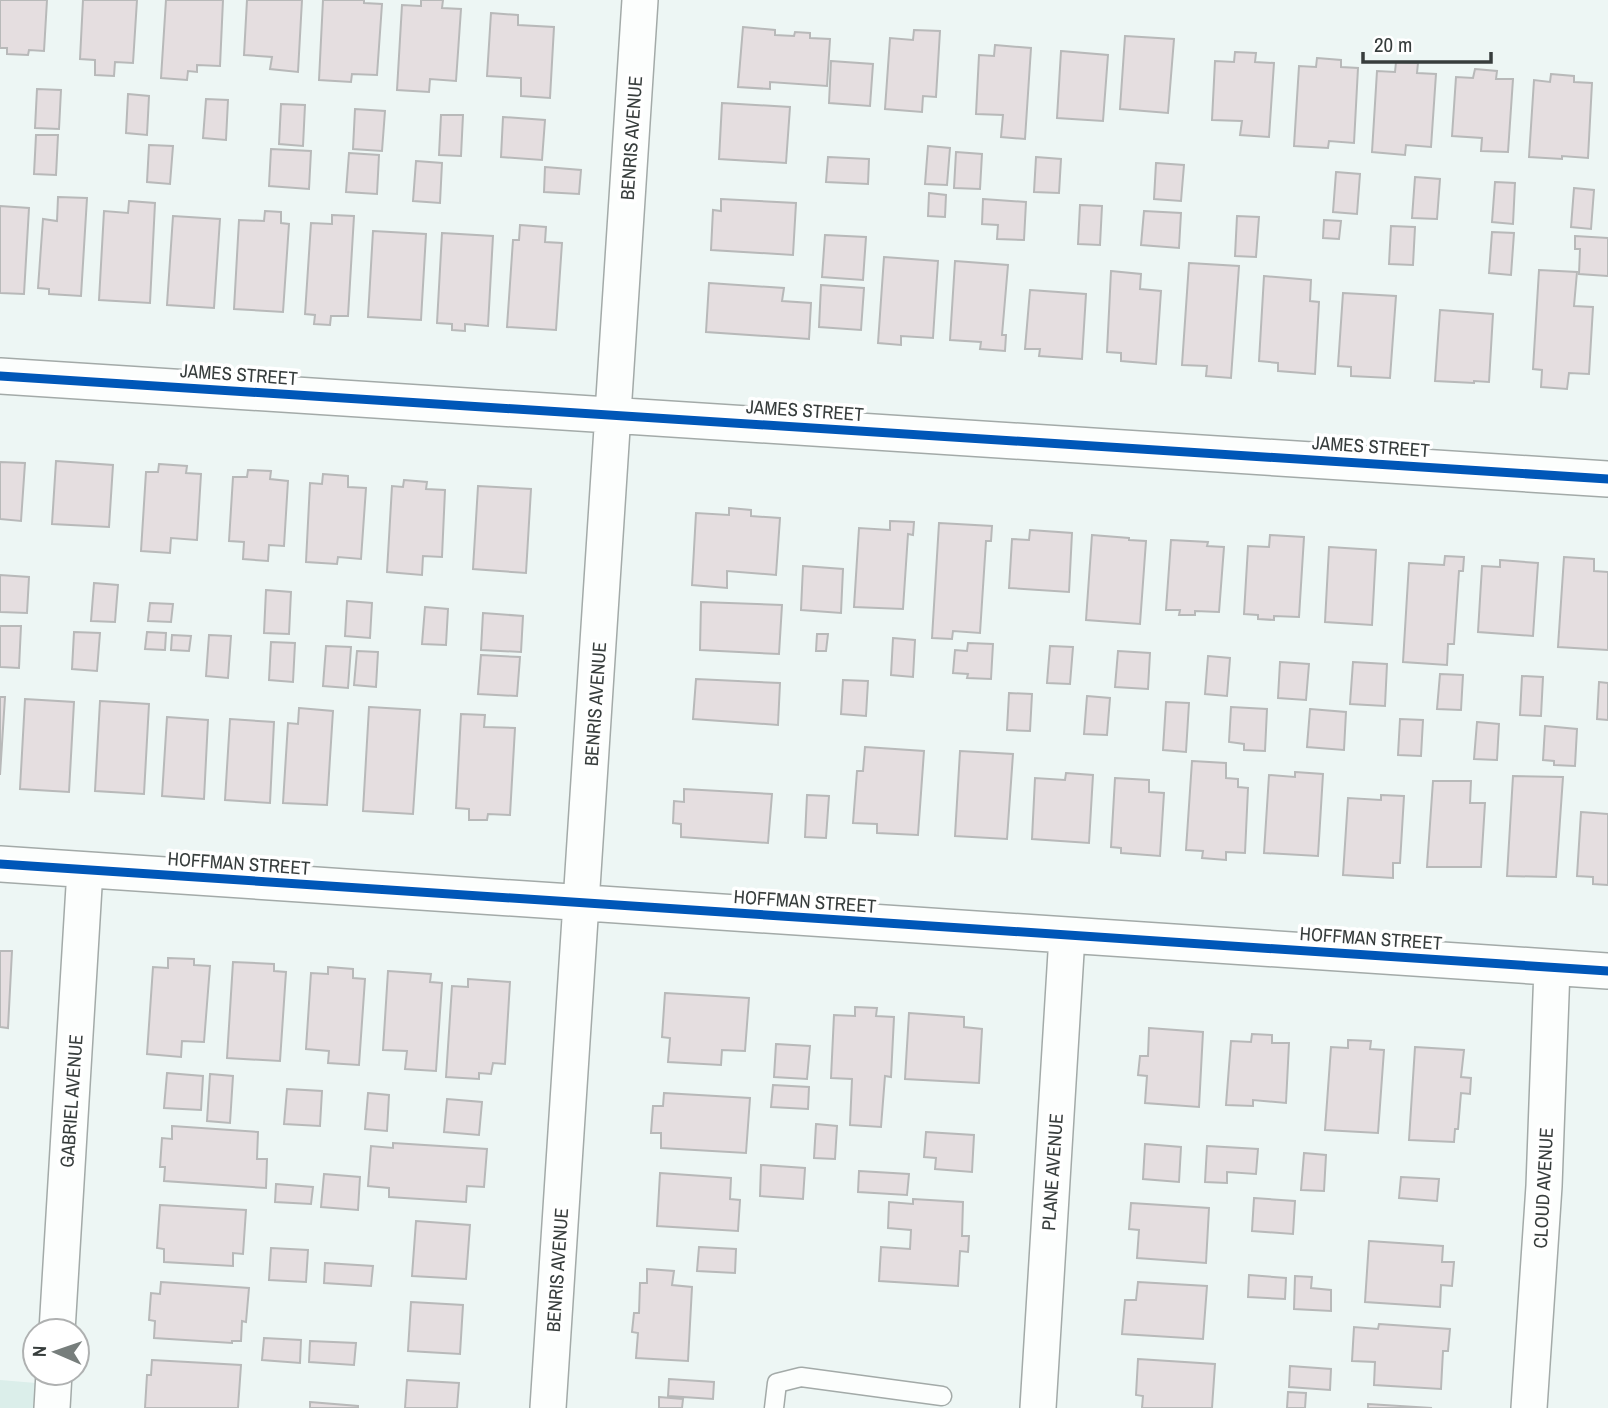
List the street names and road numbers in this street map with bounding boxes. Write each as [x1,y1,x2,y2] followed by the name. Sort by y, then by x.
[614,75,648,201] street label: BENRIS AVENUE
[179,357,299,391] street label: JAMES STREET
[745,393,865,427] street label: JAMES STREET
[1311,429,1431,463] street label: JAMES STREET
[578,641,612,767] street label: BENRIS AVENUE
[167,845,312,881] street label: HOFFMAN STREET
[733,883,878,919] street label: HOFFMAN STREET
[1299,920,1444,956] street label: HOFFMAN STREET
[53,1034,89,1168] street label: GABRIEL AVENUE
[1035,1112,1069,1232] street label: PLANE AVENUE
[1527,1127,1559,1249] street label: CLOUD AVENUE
[540,1207,574,1333] street label: BENRIS AVENUE

